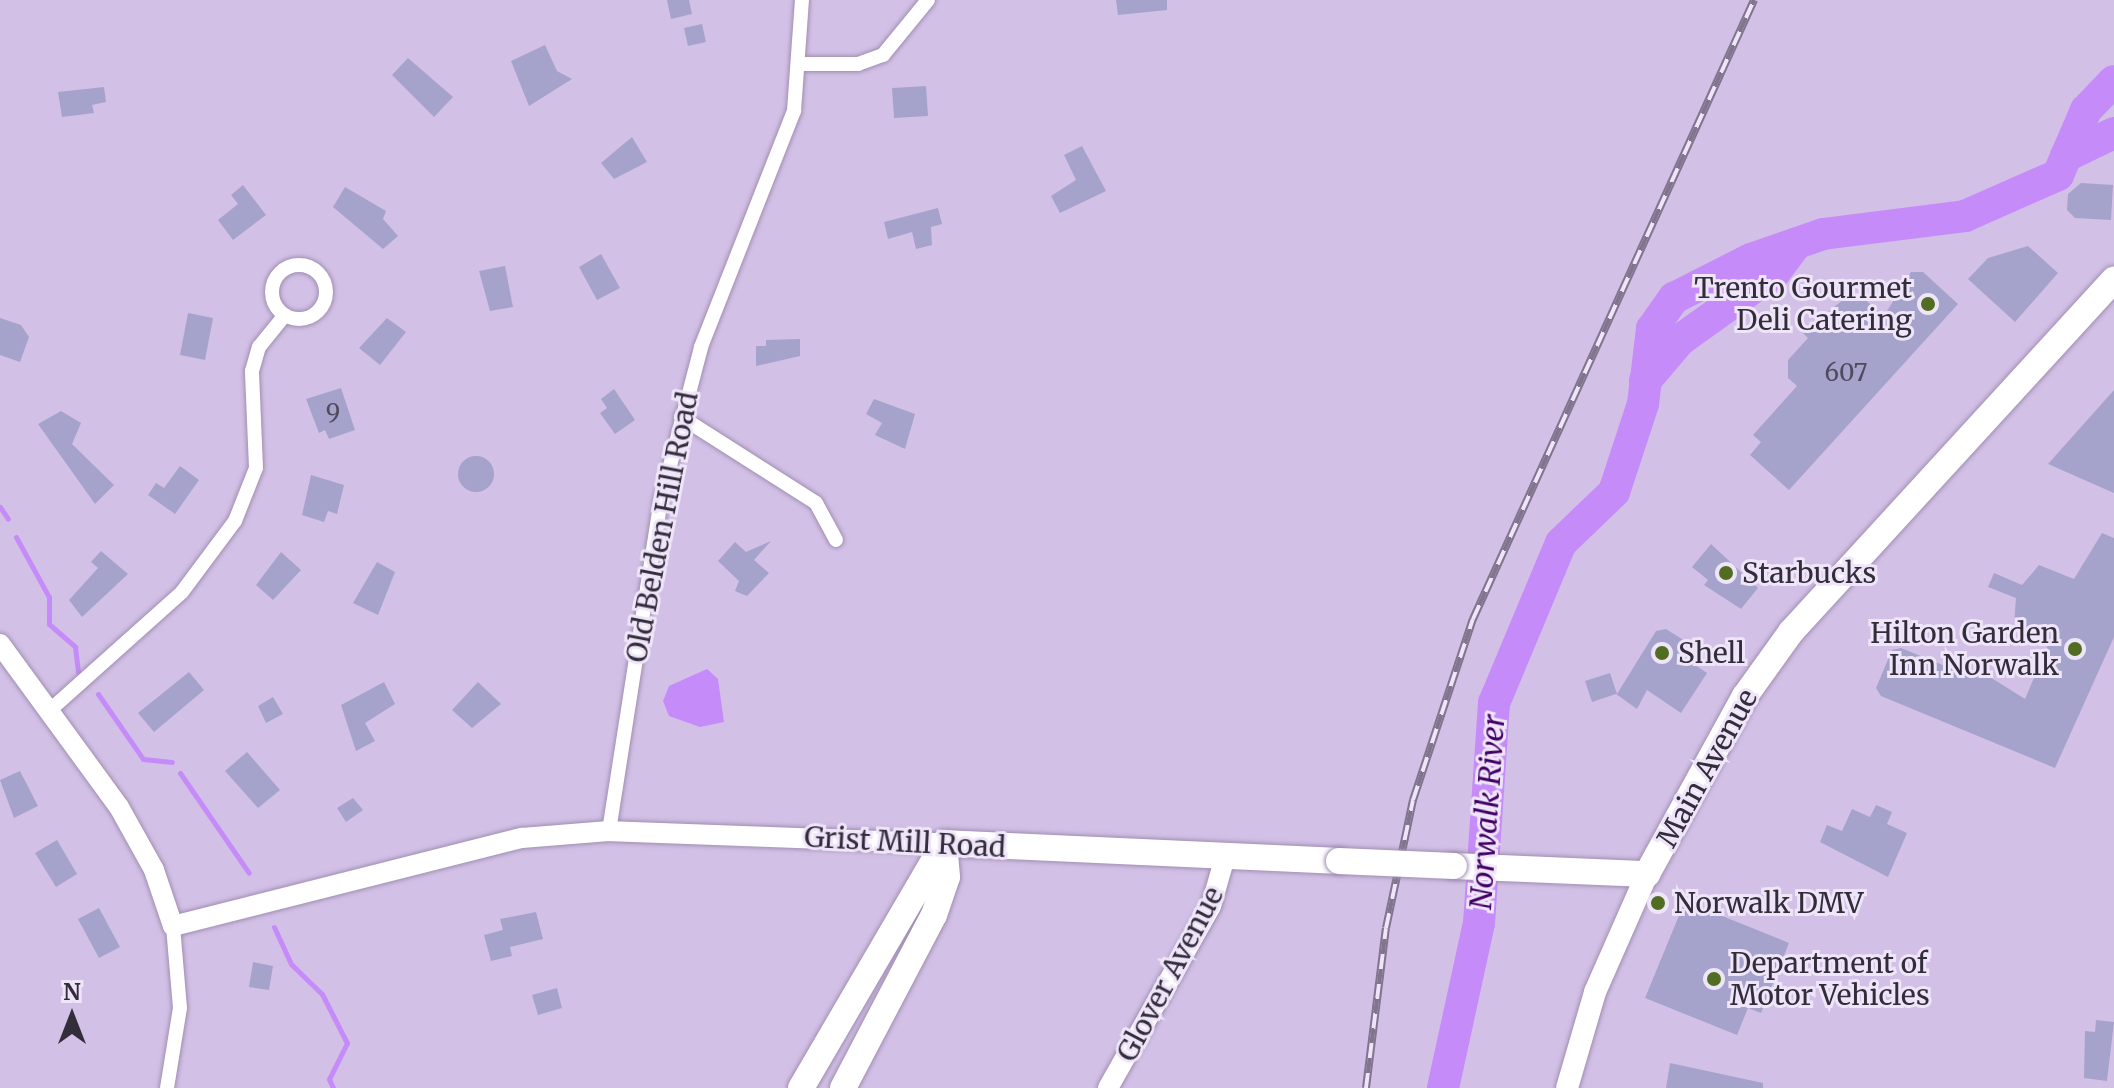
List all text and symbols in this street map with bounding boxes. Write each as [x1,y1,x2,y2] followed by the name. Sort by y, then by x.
[1694,271,1912,337] place label: Trento Gourmet Deli Catering
[1919,295,1937,313] marker: Trento Gourmet Deli Catering
[1824,359,1868,387] house number: 607
[619,389,705,665] street label: Old Belden Hill Road
[326,399,340,427] house number: 9
[1742,556,1876,590] place label: Starbucks
[1717,564,1735,582] marker: Starbucks
[1870,616,2059,682] place label: Hilton Garden Inn Norwalk
[1678,636,1745,670] place label: Shell
[2066,640,2084,658] marker: Hilton Garden Inn Norwalk
[1653,644,1671,662] marker: Shell
[1650,683,1764,853] street label: Main Avenue
[1462,713,1512,911] water label: Norwalk River
[803,820,1007,864] street label: Grist Mill Road
[1110,881,1230,1067] street label: Glover Avenue
[1674,886,1863,920] place label: Norwalk DMV
[1649,894,1667,912] marker: Norwalk DMV
[1730,946,1930,1012] place label: Department of Motor Vehicles
[1705,970,1723,988] marker: Department of Motor Vehicles
[32,976,112,1056] north arrow
[63,978,81,1006] text: N

